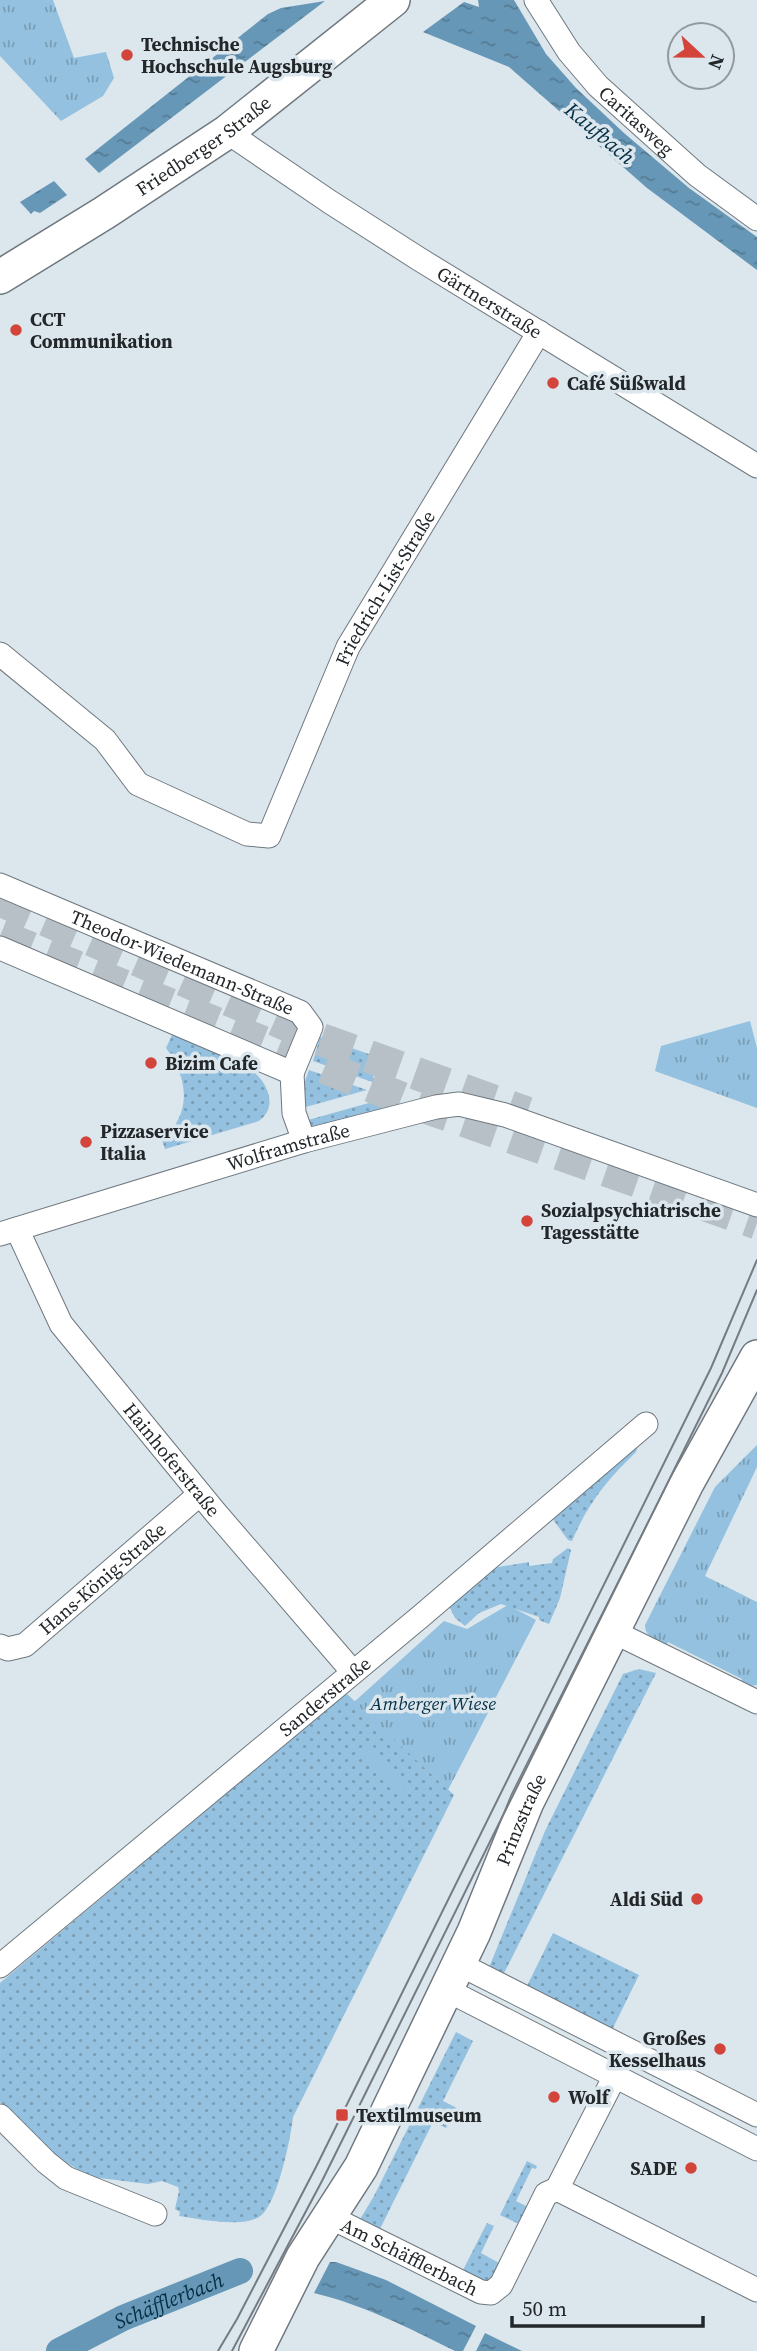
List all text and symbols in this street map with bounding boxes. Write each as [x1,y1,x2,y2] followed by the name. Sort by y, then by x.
[666,21,736,91] north arrow
[141,31,333,79] place label: Technische Hochschule Augsburg
[119,47,135,63] marker: Technische Hochschule Augsburg
[702,51,731,74] text: N
[593,80,680,161] street label: Caritasweg
[130,89,276,202] street label: Friedberger Straße
[558,94,642,171] water label: Kaufbach
[432,260,547,344] street label: Gärtnerstraße
[30,306,173,354] place label: CCT Communikation
[8,322,24,338] marker: CCT Communikation
[567,370,686,396] place label: Café Süßwald
[545,375,561,391] marker: Café Süßwald
[329,505,441,669] street label: Friedrich-List-Straße
[67,903,298,1021] street label: Theodor-Wiedemann-Straße
[165,1050,258,1076] place label: Bizim Cafe
[143,1055,159,1071] marker: Bizim Cafe
[223,1117,352,1177] street label: Wolframstraße
[100,1118,209,1166] place label: Pizzaservice Italia
[78,1134,94,1150] marker: Pizzaservice Italia
[541,1197,721,1245] place label: Sozialpsychiatrische Tagesstätte
[519,1213,535,1229] marker: Sozialpsychiatrische Tagesstätte
[118,1397,227,1522] street label: Hainhoferstraße
[33,1516,171,1640] street label: Hans-König-Straße
[273,1650,376,1742] street label: Sanderstraße
[369,1690,496,1716] park label: Amberger Wiese
[490,1769,552,1869] street label: Prinzstraße
[610,1886,683,1912] place label: Aldi Süd
[689,1891,705,1907] marker: Aldi Süd
[609,2025,706,2073] place label: Großes Kesselhaus
[712,2041,728,2057] marker: Großes Kesselhaus
[568,2084,611,2110] place label: Wolf
[546,2089,562,2105] marker: Wolf
[356,2102,482,2128] place label: Textilmuseum
[334,2107,350,2123] marker: Textilmuseum
[630,2155,677,2181] place label: SADE
[683,2160,699,2176] marker: SADE
[337,2212,483,2302] street label: Am Schäfflerbach
[109,2265,228,2335] water label: Schäfflerbach
[512,2284,703,2328] scale bar
[522,2294,567,2323] text: 50 m

